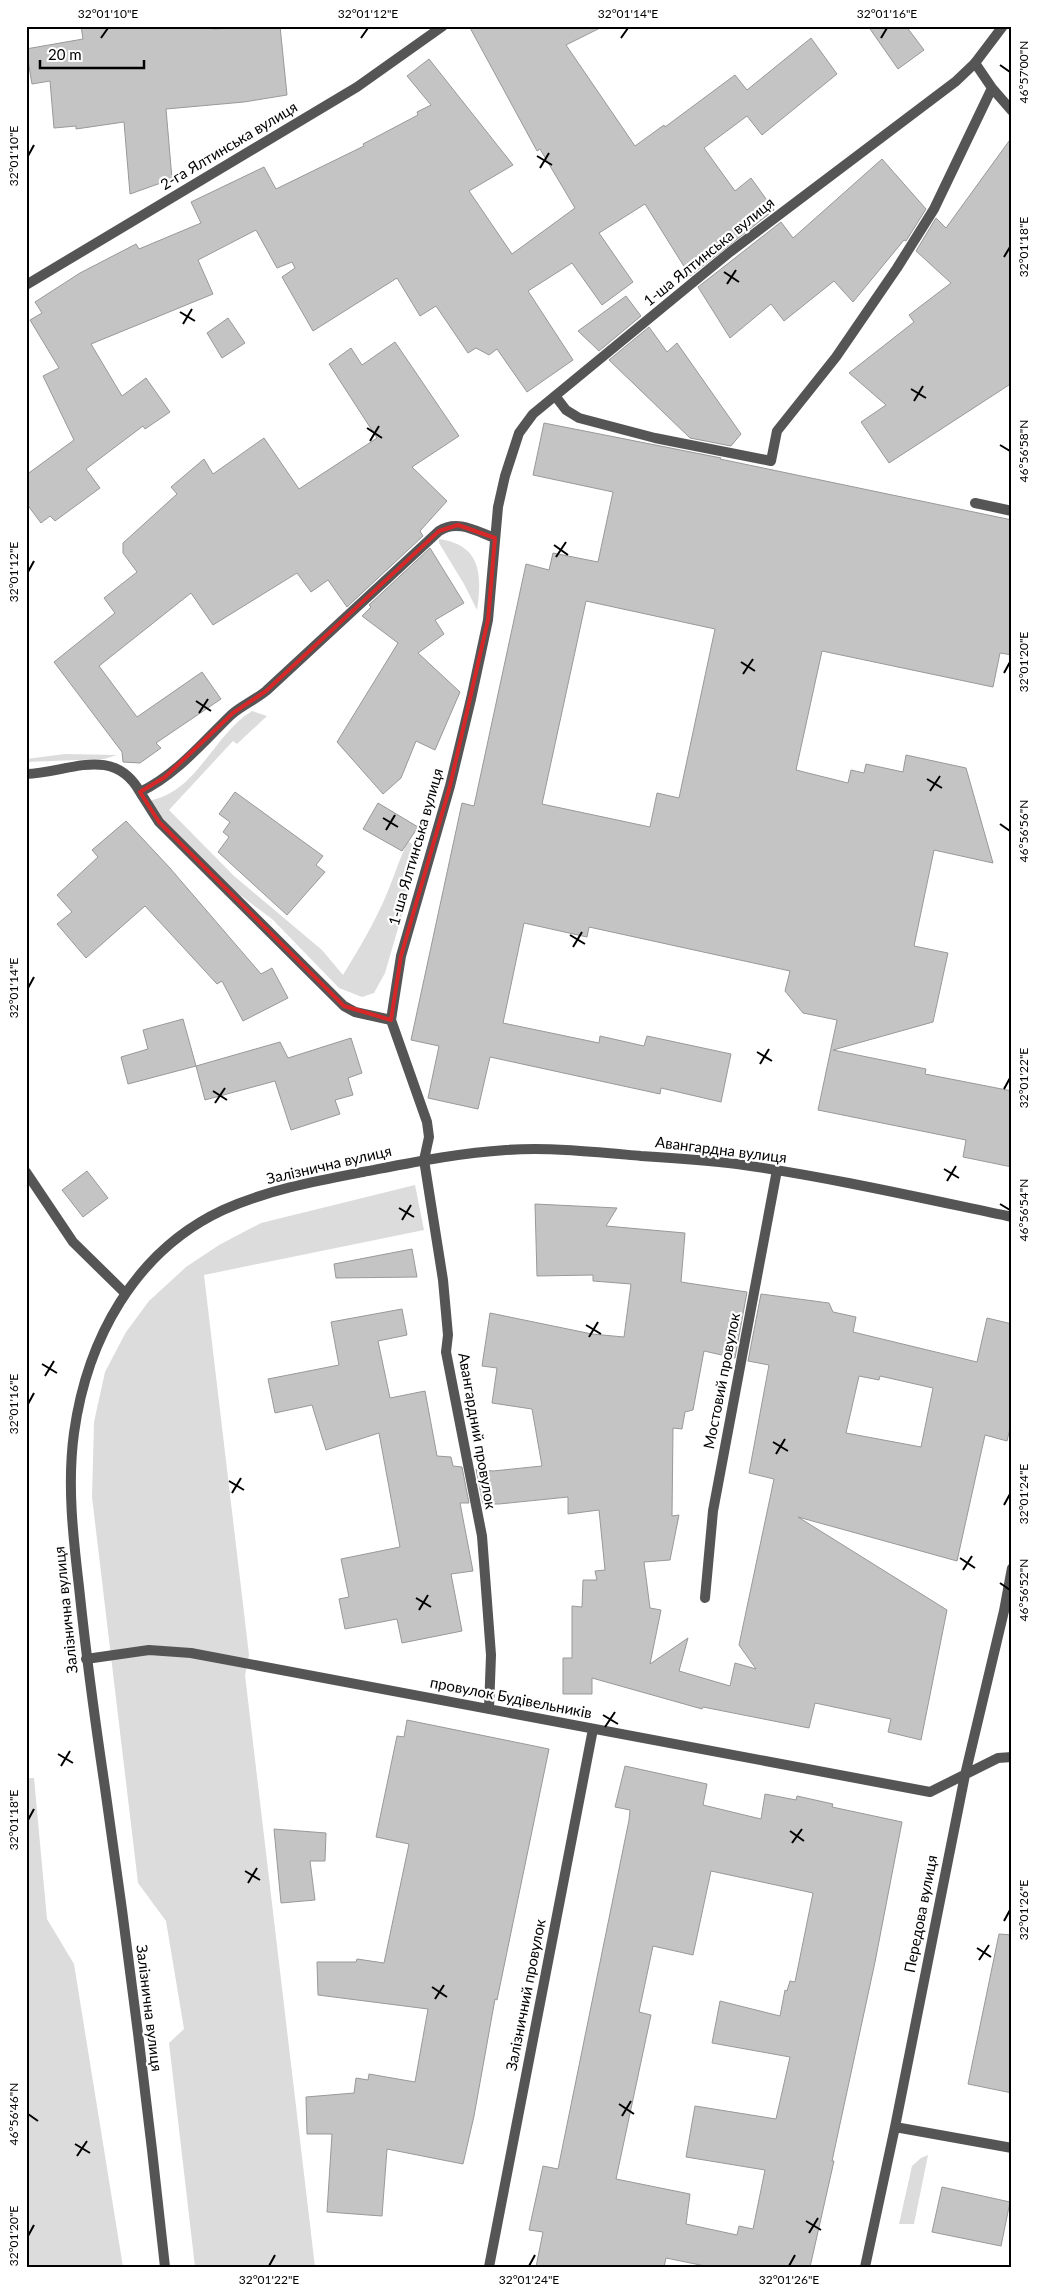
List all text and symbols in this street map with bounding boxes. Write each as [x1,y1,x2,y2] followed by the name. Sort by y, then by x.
[78,6,138,21] text: 32°01'10"E
[338,6,398,21] text: 32°01'12"E
[598,6,658,21] text: 32°01'14"E
[857,6,917,21] text: 32°01'16"E
[40,38,144,70] scale bar
[1016,41,1031,103] text: 46°57'00"N
[48,45,82,63] text: 20 m
[157,97,300,193] street label: 2-га Ялтинська вулиця
[6,126,21,186] text: 32°01'10"E
[639,193,777,309] street label: 1-ша Ялтинська вулиця
[1016,217,1031,277] text: 32°01'18"E
[1016,420,1031,482] text: 46°56'58"N
[6,542,21,602] text: 32°01'12"E
[1016,632,1031,692] text: 32°01'20"E
[384,766,446,927] street label: 1-ша Ялтинська вулиця
[1016,800,1031,862] text: 46°56'56"N
[6,958,21,1018] text: 32°01'14"E
[1016,1048,1031,1108] text: 32°01'22"E
[654,1132,788,1166] street label: Авангардна вулиця
[264,1141,393,1187] street label: Залізнична вулиця
[1016,1179,1031,1241] text: 46°56'54"N
[699,1311,743,1450] street label: Мостовий провулок
[455,1351,501,1511] street label: Авангардний провулок
[6,1374,21,1434] text: 32°01'16"E
[1016,1464,1031,1524] text: 32°01'24"E
[49,1546,81,1675] street label: Залізнична вулиця
[1016,1559,1031,1621] text: 46°56'52"N
[429,1672,594,1722] street label: провулок Будівельників
[6,1790,21,1850] text: 32°01'18"E
[900,1853,940,1974] street label: Передова вулиця
[1016,1880,1031,1940] text: 32°01'26"E
[501,1917,549,2072] street label: Залізничний провулок
[133,1943,167,2072] street label: Залізнична вулиця
[6,2083,21,2145] text: 46°56'46"N
[6,2206,21,2266] text: 32°01'20"E
[239,2272,299,2287] text: 32°01'22"E
[499,2272,559,2287] text: 32°01'24"E
[759,2272,819,2287] text: 32°01'26"E

